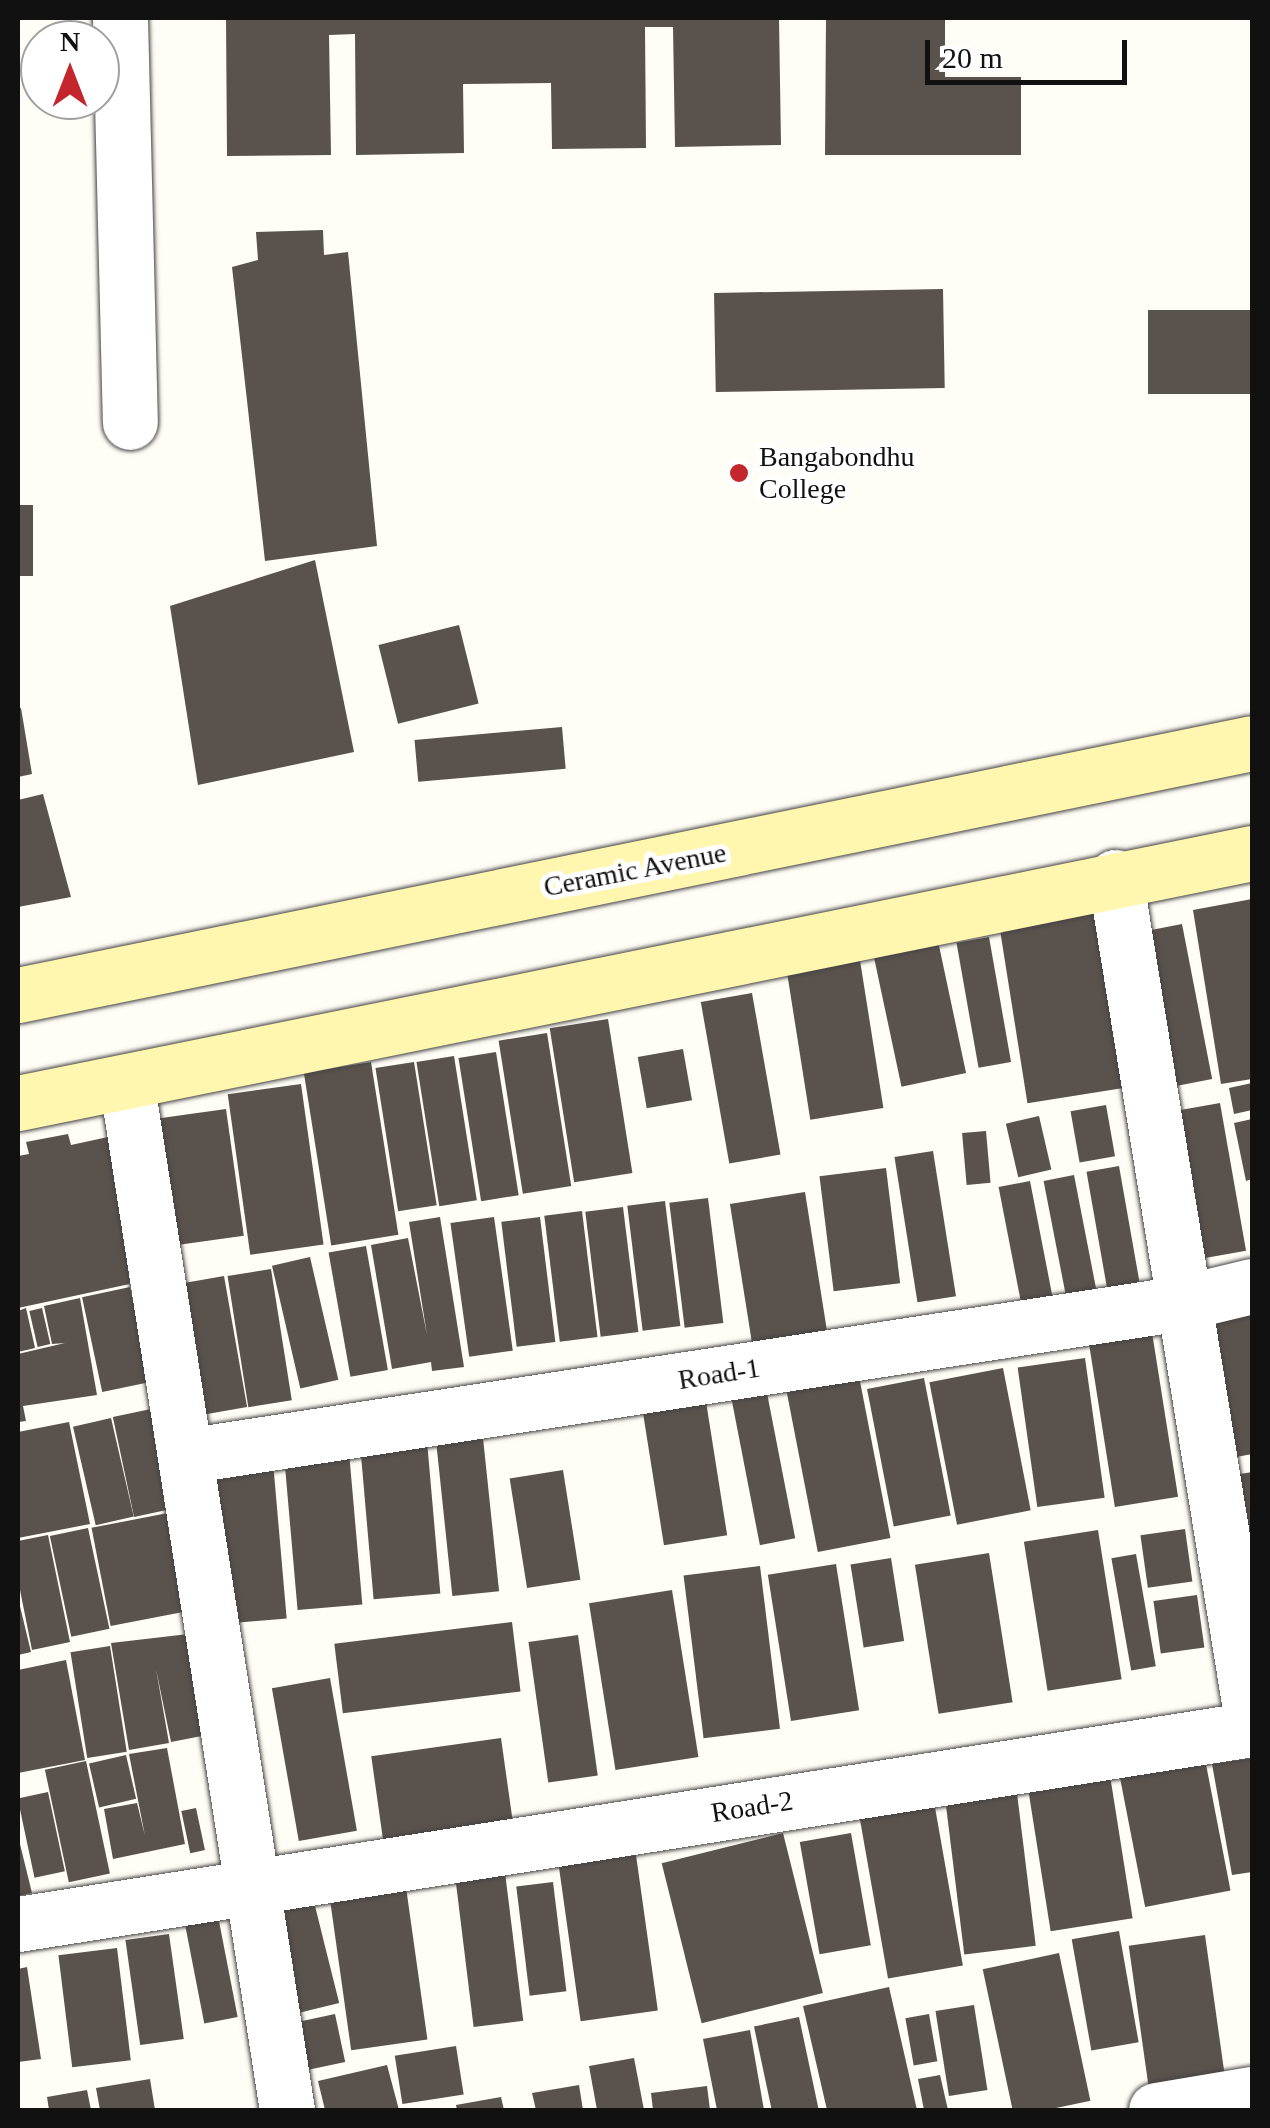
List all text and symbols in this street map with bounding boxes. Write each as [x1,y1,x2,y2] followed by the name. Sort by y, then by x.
[20,20,120,120] north arrow
[930,20,1132,82] scale bar
[60,26,80,57] text: N
[942,41,1003,74] text: 20 m
[759,440,915,506] place label: Bangabondhu College
[728,462,750,484] marker: Bangabondhu College
[540,836,730,904] street label: Ceramic Avenue
[676,1351,762,1397] street label: Road-1
[709,1784,795,1830] street label: Road-2

